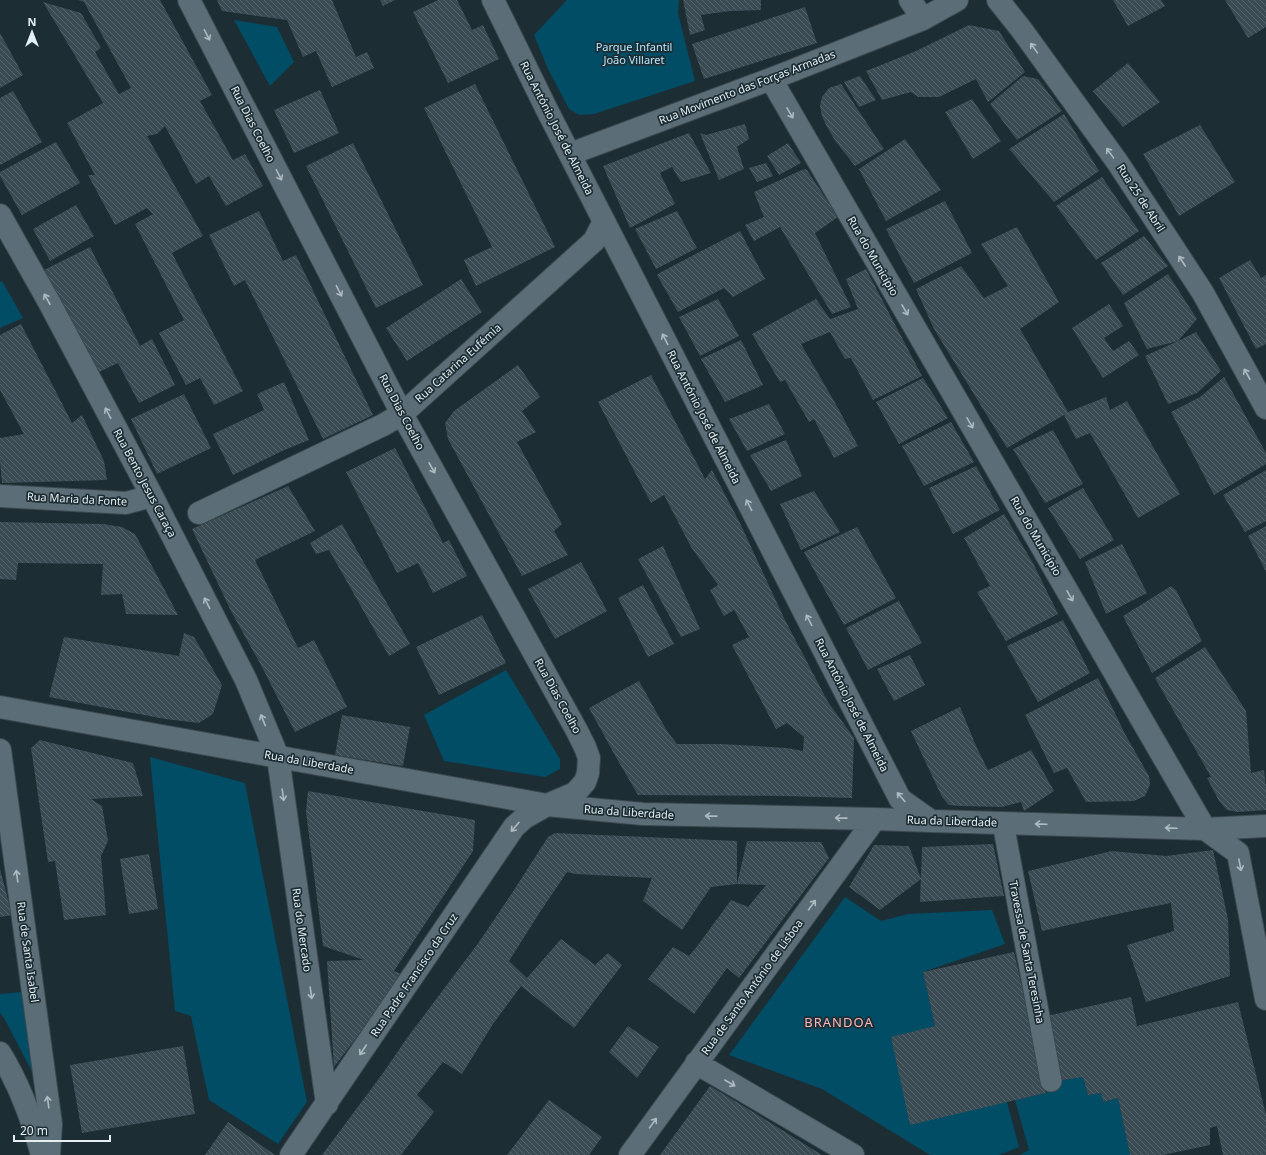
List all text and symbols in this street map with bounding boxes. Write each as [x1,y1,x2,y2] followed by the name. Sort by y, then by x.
[12,12,52,52] north arrow
[28,14,36,29] text: N
[204,28,211,40] one-way arrow
[596,39,672,67] park label: Parque Infantil João Villaret
[1030,42,1038,53] one-way arrow
[656,46,837,127] street label: Rua Movimento das Forças Armadas
[517,58,598,197] street label: Rua António José de Almeida
[228,83,279,165] street label: Rua Dias Coelho
[787,107,795,119] one-way arrow
[1106,148,1114,159] one-way arrow
[1114,161,1169,235] street label: Rua 25 de Abril
[276,169,284,181] one-way arrow
[845,213,903,299] street label: Rua do Município
[1178,256,1186,267] one-way arrow
[336,285,343,297] one-way arrow
[43,293,50,305] one-way arrow
[901,304,909,316] one-way arrow
[411,320,504,405] street label: Rua Catarina Eufémia
[660,333,668,345] one-way arrow
[664,347,745,486] street label: Rua António José de Almeida
[1243,368,1251,380] one-way arrow
[376,371,429,453] street label: Rua Dias Coelho
[104,408,112,420] one-way arrow
[966,416,974,428] one-way arrow
[110,426,180,540] street label: Rua Bento Jesus Caraça
[428,462,436,474] one-way arrow
[27,488,128,509] street label: Rua Maria da Fonte
[1008,493,1066,579] street label: Rua do Município
[745,499,753,511] one-way arrow
[1067,590,1075,602] one-way arrow
[203,597,210,609] one-way arrow
[804,615,812,627] one-way arrow
[812,635,893,774] street label: Rua António José de Almeida
[532,655,586,736] street label: Rua Dias Coelho
[259,715,266,727] one-way arrow
[263,746,355,777] street label: Rua da Liberdade
[279,788,287,801] one-way arrow
[897,792,905,803] one-way arrow
[583,801,675,822] street label: Rua da Liberdade
[907,811,997,830] street label: Rua da Liberdade
[705,812,718,819] one-way arrow
[835,814,848,822] one-way arrow
[1035,820,1048,828] one-way arrow
[511,822,520,832] one-way arrow
[1165,824,1178,832] one-way arrow
[1237,858,1245,871] one-way arrow
[13,870,21,883] one-way arrow
[1006,879,1049,1025] street label: Travessa de Santa Teresinha
[289,887,316,973] street label: Rua do Mercado
[808,900,816,911] one-way arrow
[14,901,43,1003] street label: Rua de Santa Isabel
[367,910,461,1039] street label: Rua Padre Francisco da Cruz
[697,916,806,1057] street label: Rua de Santo António de Lisboa
[307,986,315,999] one-way arrow
[804,1013,874,1031] district label: BRANDOA
[359,1044,367,1055] one-way arrow
[724,1079,736,1087] one-way arrow
[44,1096,52,1109] one-way arrow
[14,1117,110,1143] scale bar
[648,1118,657,1129] one-way arrow
[20,1122,48,1139] text: 20 m

